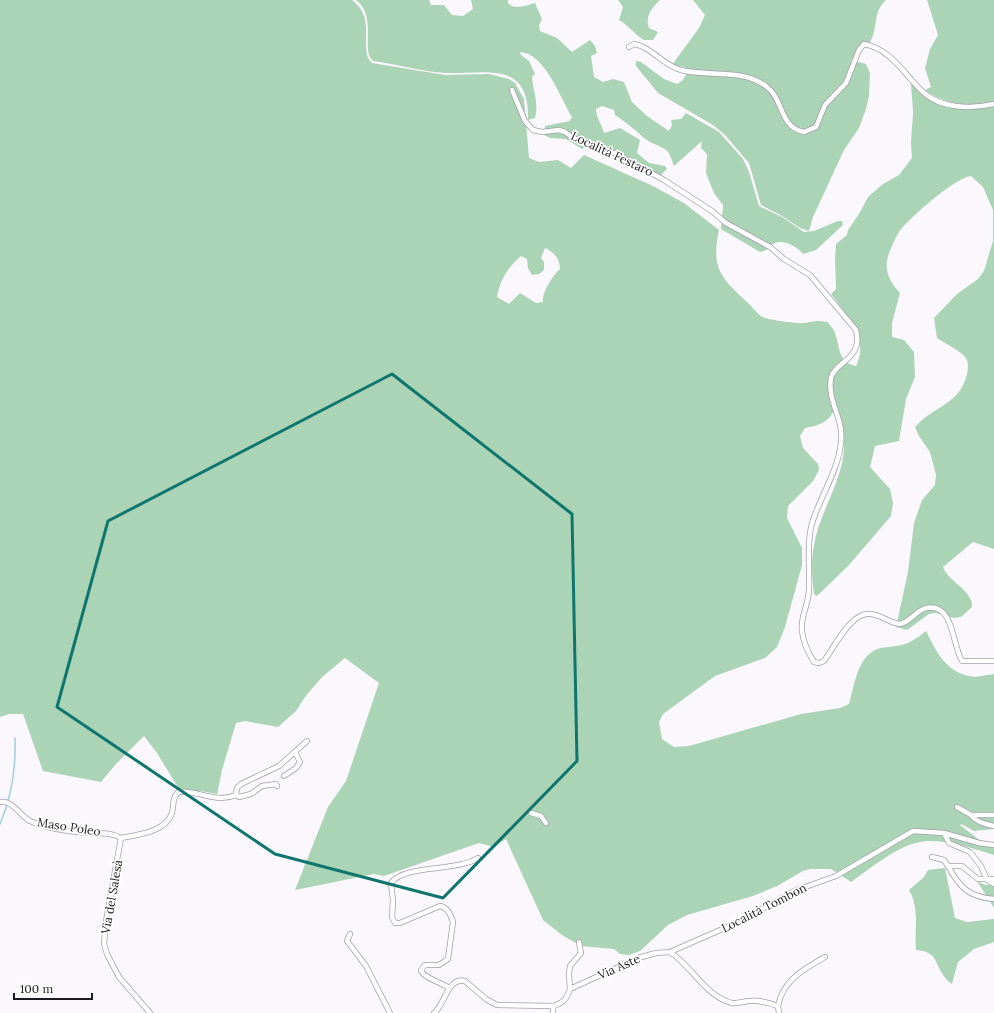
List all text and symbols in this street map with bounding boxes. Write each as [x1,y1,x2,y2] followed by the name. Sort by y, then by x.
[569,128,656,179] street label: Località Festaro
[36,814,102,839] street label: Maso Poleo
[97,859,125,936] street label: Via del Salesà
[719,880,809,935] street label: Località Tombon
[594,950,643,983] street label: Via Aste
[14,975,92,1001] scale bar
[20,981,53,996] text: 100 m

